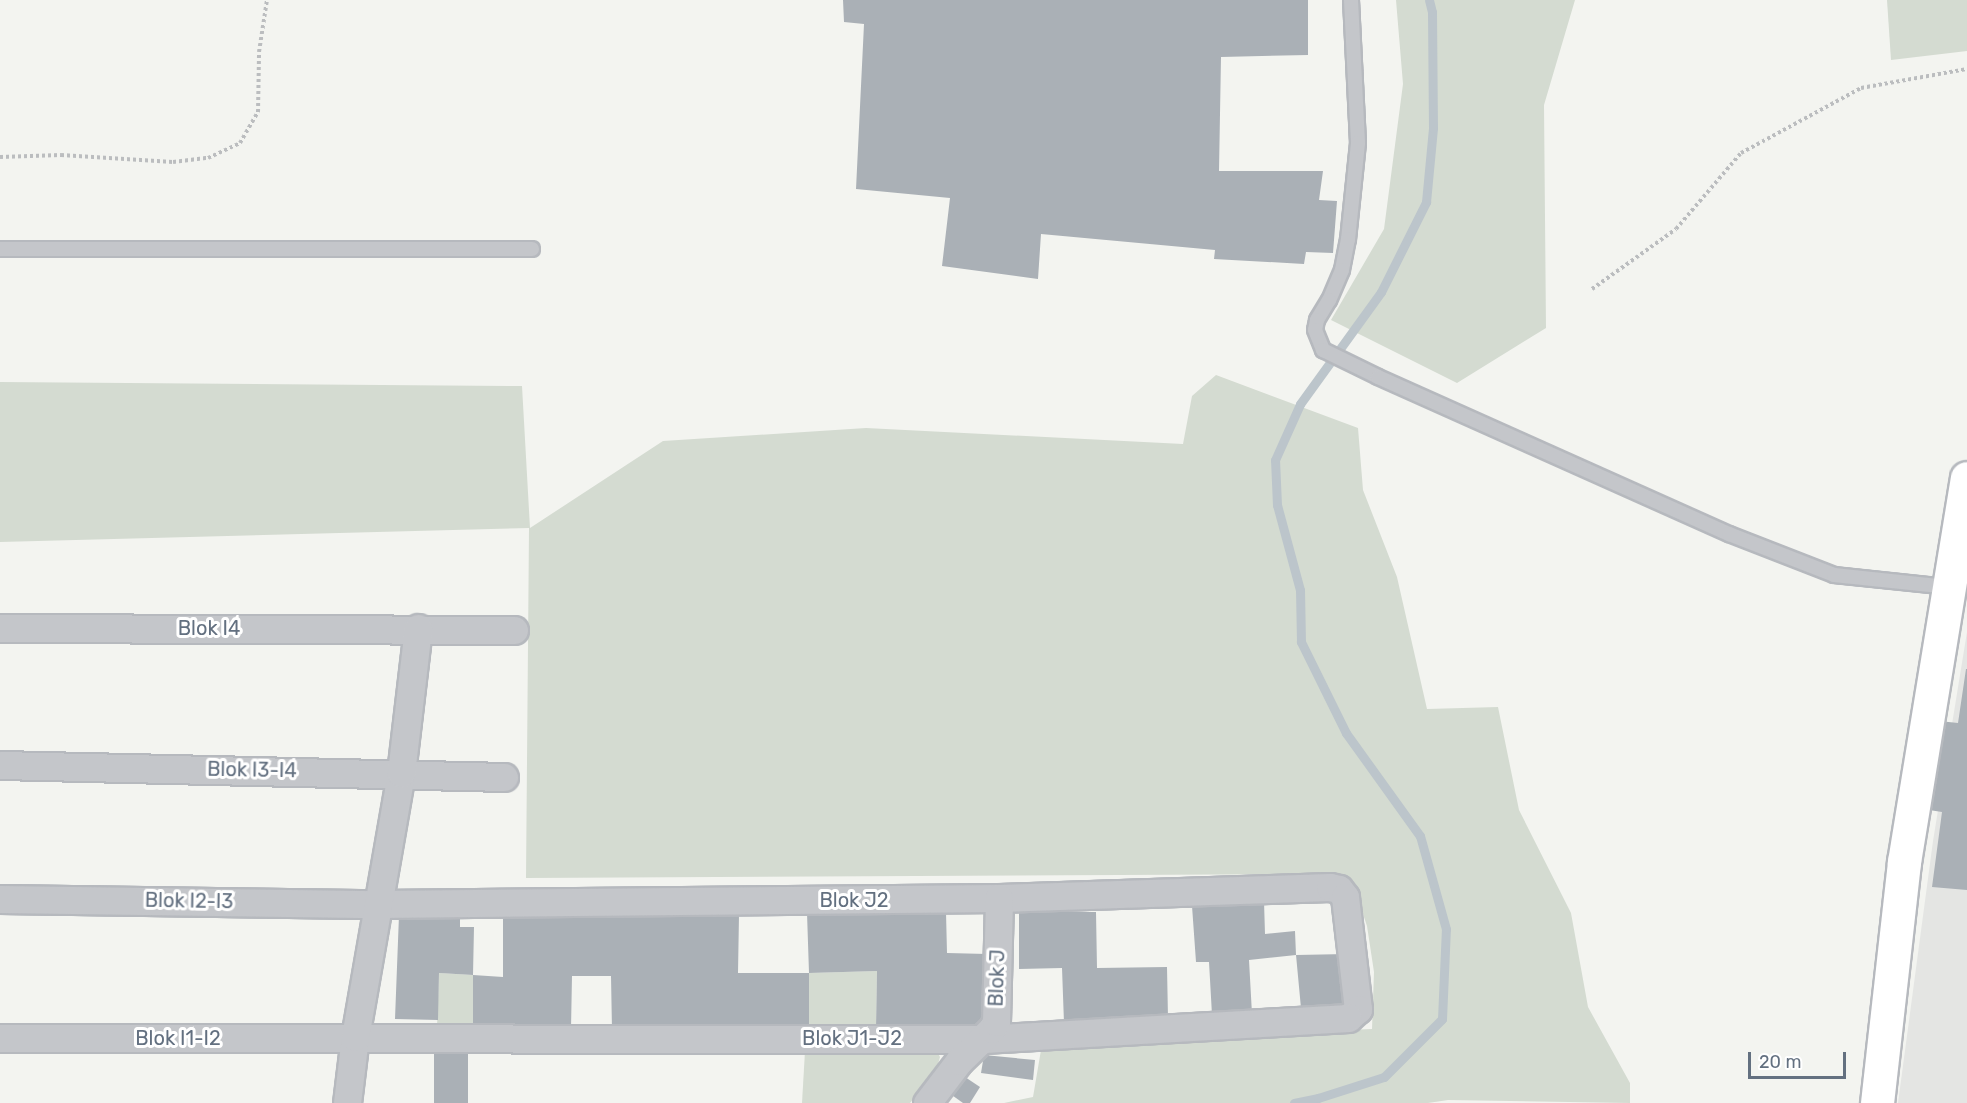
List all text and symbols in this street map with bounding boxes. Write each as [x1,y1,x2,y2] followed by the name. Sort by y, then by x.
[178,616,240,640] street label: Blok I4
[207,757,297,783] street label: Blok I3-I4
[144,888,234,914] street label: Blok I2-I3
[819,888,889,912] street label: Blok J2
[984,949,1010,1007] street label: Blok J
[135,1026,221,1050] street label: Blok I1-I2
[802,1026,902,1050] street label: Blok J1-J2
[1751,1040,1848,1078] scale bar
[1759,1051,1801,1073] text: 20 m

